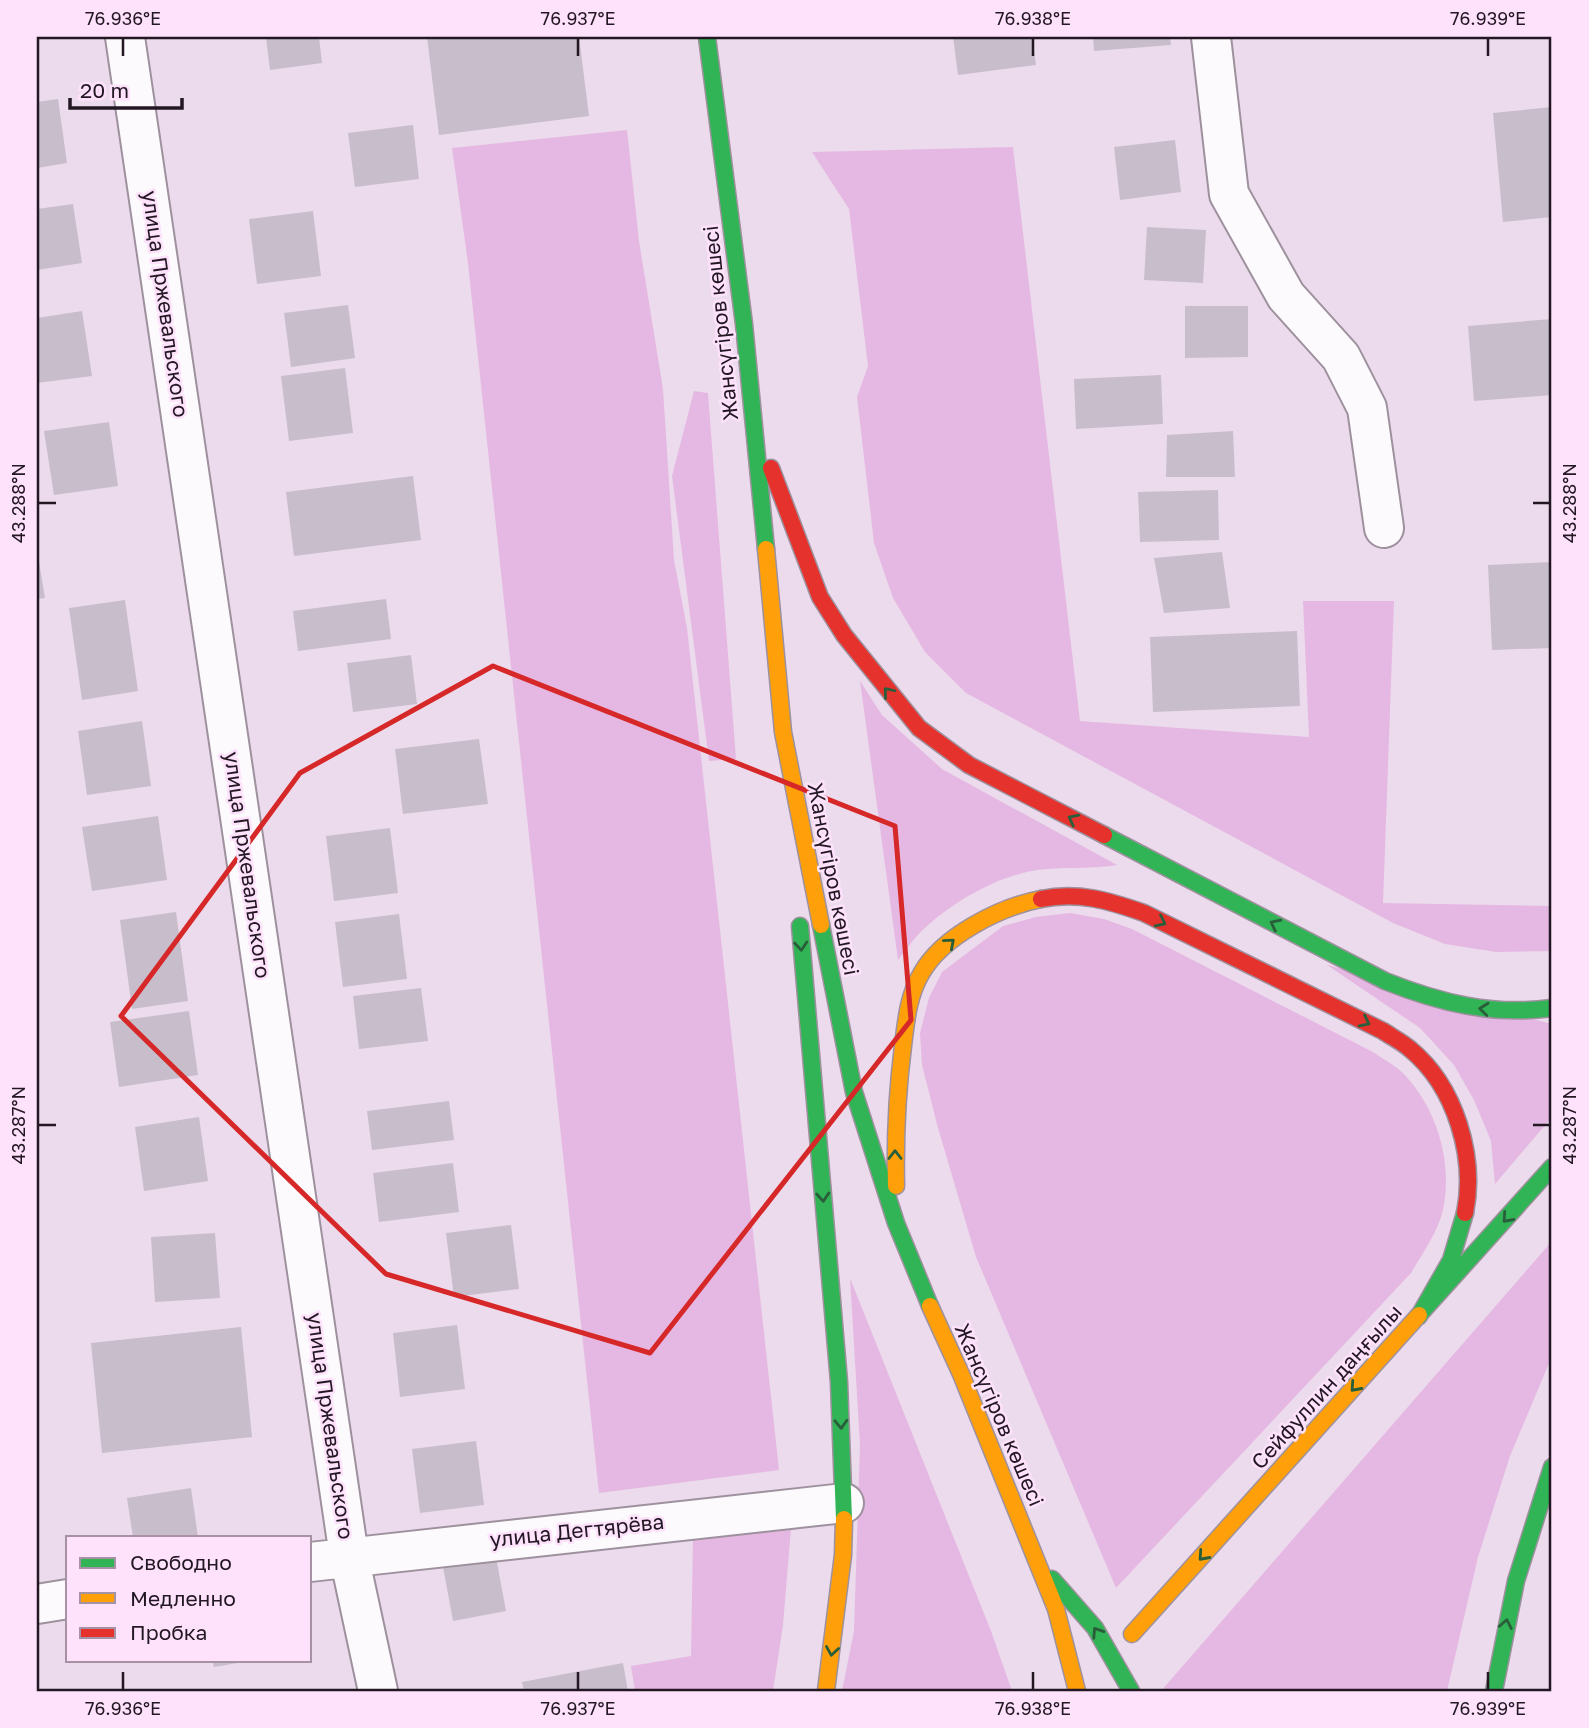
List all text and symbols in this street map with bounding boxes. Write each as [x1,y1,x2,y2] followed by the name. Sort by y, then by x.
[85,7,161,29] text: 76.936°E
[541,7,615,29] text: 76.937°E
[995,7,1071,29] text: 76.938°E
[1450,7,1526,29] text: 76.939°E
[70,66,182,110] scale bar
[80,77,129,103] text: 20 m
[137,189,195,419] street label: улица Пржевальского
[697,224,743,422] street label: Жансүгіров көшесі
[7,463,29,543] text: 43.288°N
[1558,463,1580,543] text: 43.288°N
[884,687,896,700] one-way arrow
[219,750,277,980] street label: улица Пржевальского
[803,780,865,977] street label: Жансүгіров көшесі
[1068,814,1081,828] one-way arrow
[1154,913,1166,927] one-way arrow
[1270,919,1282,932] one-way arrow
[942,939,955,951] one-way arrow
[793,941,808,952] one-way arrow
[1479,1002,1490,1017] one-way arrow
[1358,1014,1370,1028] one-way arrow
[7,1086,29,1164] text: 43.287°N
[1558,1086,1580,1164] text: 43.287°N
[887,1149,903,1160] one-way arrow
[815,1192,830,1203] one-way arrow
[1503,1210,1516,1223] one-way arrow
[1245,1299,1407,1474] street label: Сейфуллин даңғылы
[302,1311,360,1541] street label: улица Пржевальского
[950,1319,1050,1510] street label: Жансүгіров көшесі
[1351,1379,1363,1392] one-way arrow
[833,1419,848,1430] one-way arrow
[488,1508,665,1552] street label: улица Дегтярёва
[66,1536,312,1662] legend
[1199,1548,1211,1561] one-way arrow
[130,1549,232,1575] text: Свободно
[130,1585,236,1611] text: Медленно
[1498,1618,1513,1630] one-way arrow
[130,1619,208,1645] text: Пробка
[1092,1627,1105,1640] one-way arrow
[824,1645,839,1657] one-way arrow
[85,1697,161,1719] text: 76.936°E
[541,1697,615,1719] text: 76.937°E
[995,1697,1071,1719] text: 76.938°E
[1450,1697,1526,1719] text: 76.939°E

